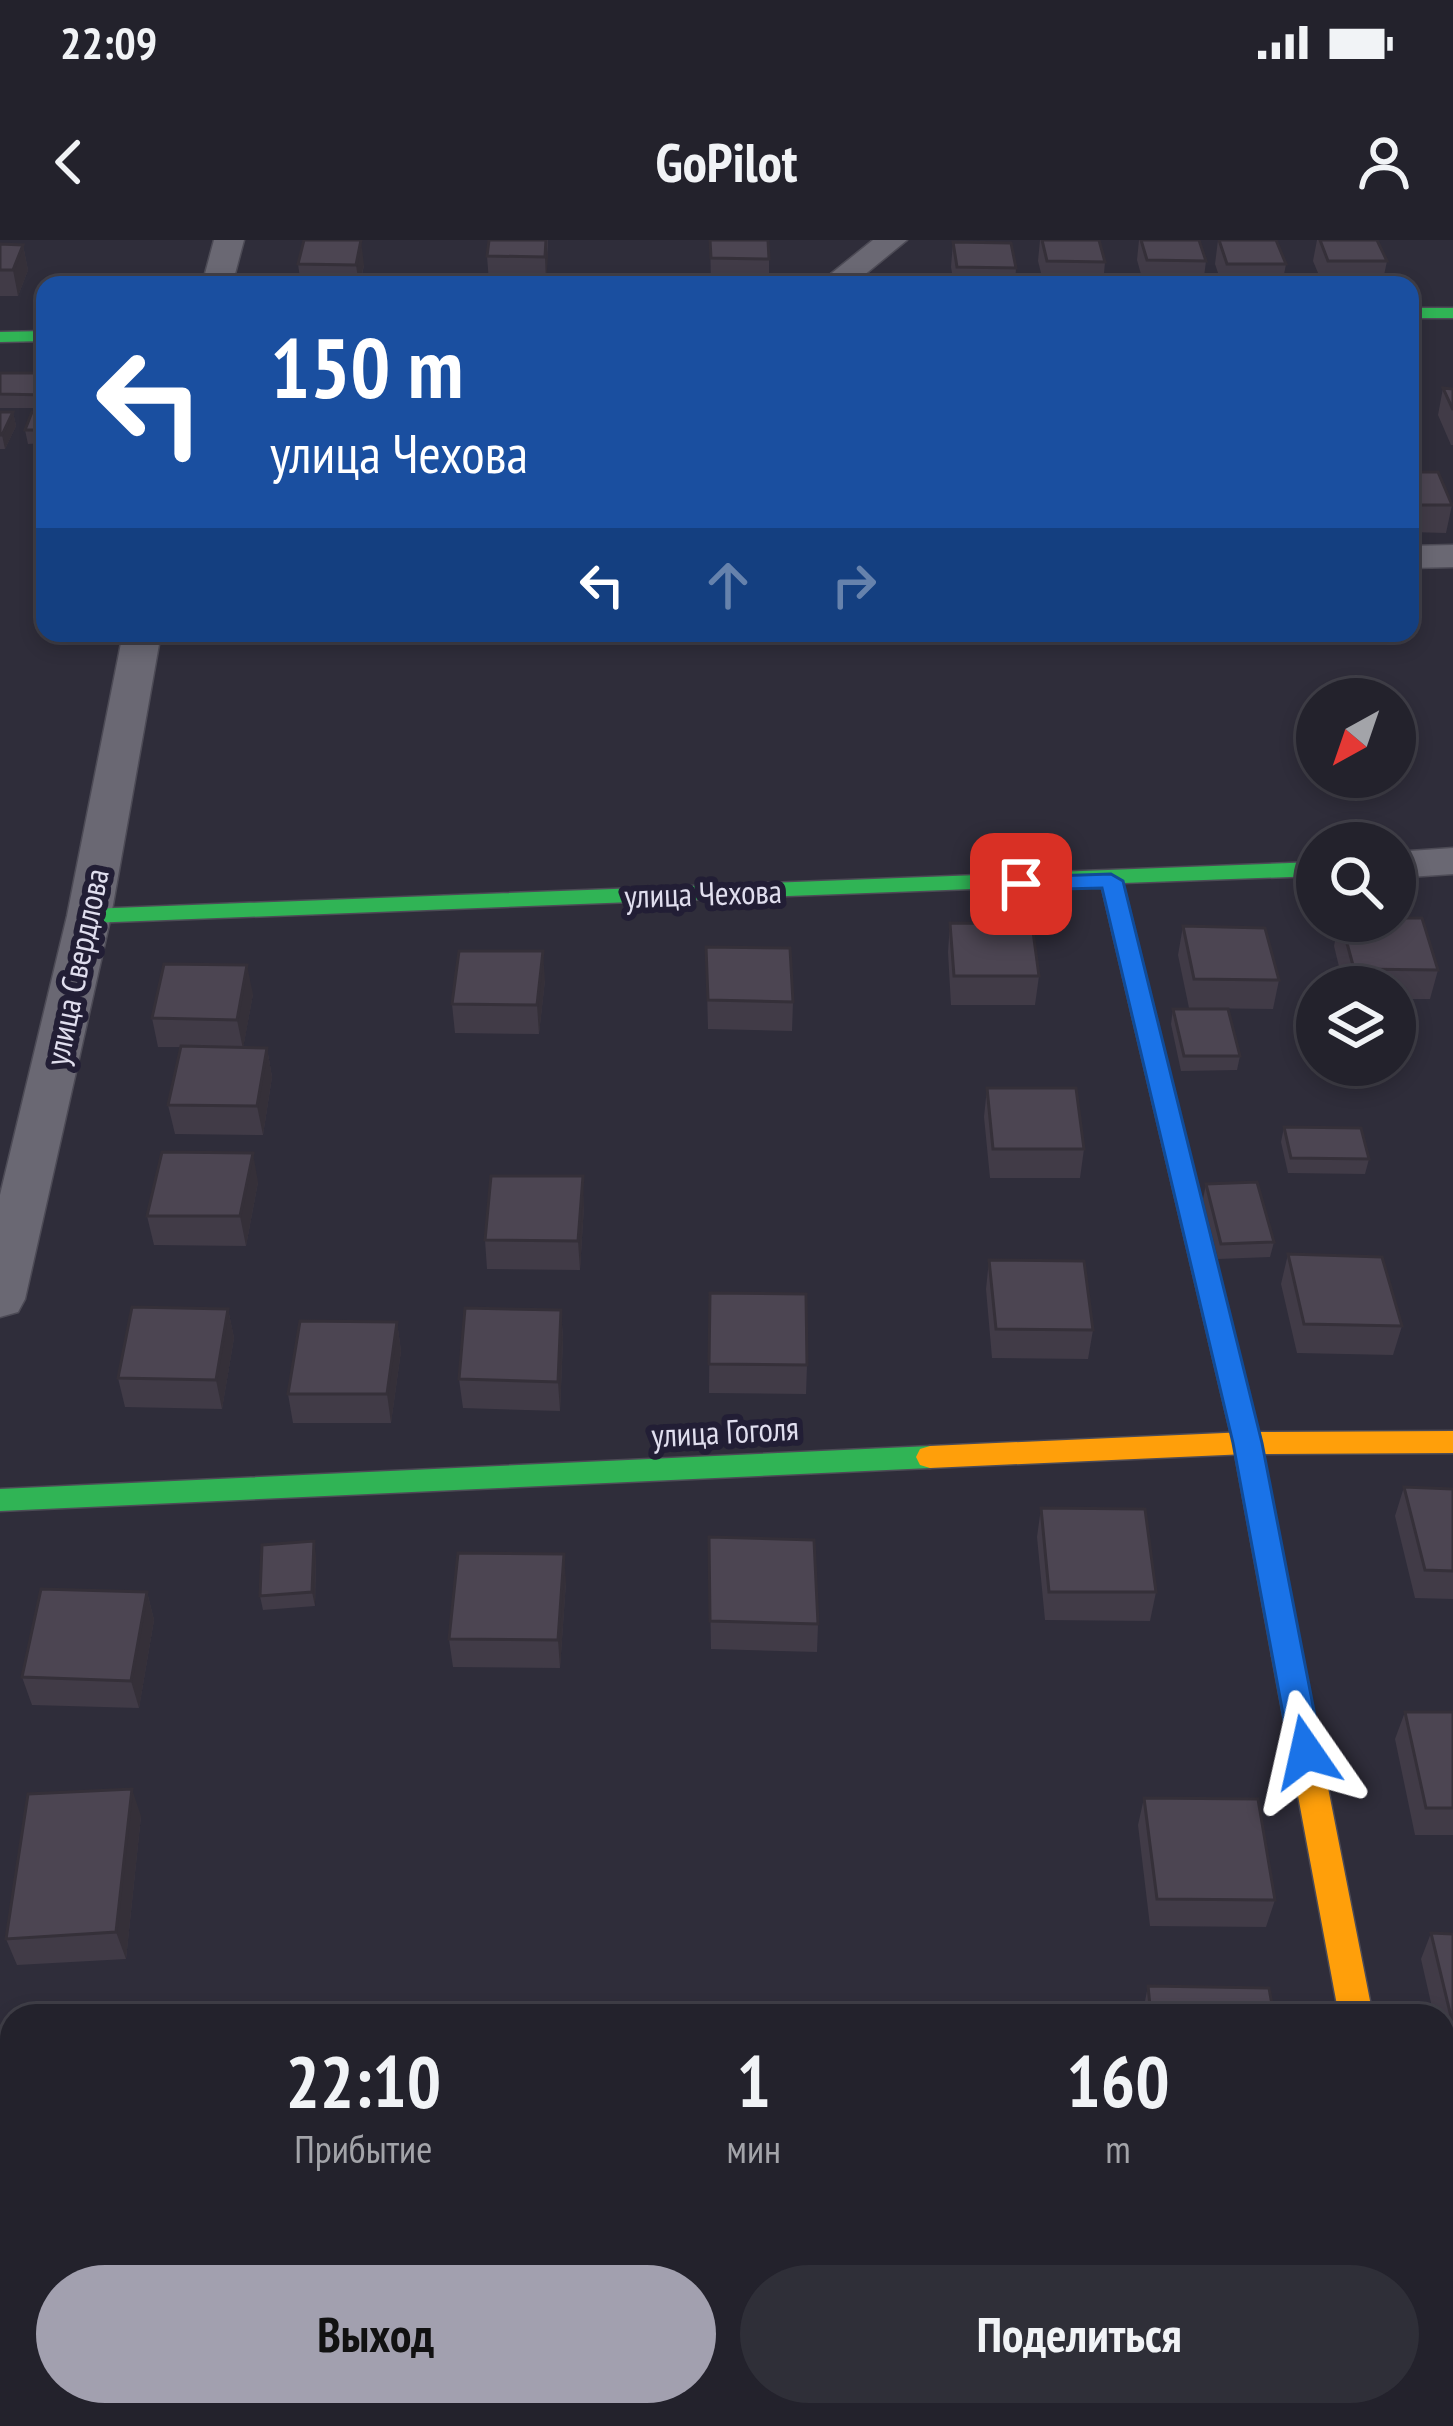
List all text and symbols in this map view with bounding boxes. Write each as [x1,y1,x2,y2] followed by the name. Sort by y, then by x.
[60,13,157,71] text: 22:09
[656,127,797,197] text: GoPilot
[36,129,102,195] icon: back
[1351,129,1417,195] icon: person
[270,312,463,421] text: 150 m
[72,324,228,480] icon: left
[270,418,528,488] text: улица Чехова
[569,552,635,618] icon: left
[695,552,761,618] icon: ahead
[821,552,887,618] icon: right
[1296,678,1416,798] north arrow
[1296,678,1416,1086] map controls
[1296,822,1416,942] button: search
[970,833,1072,935] pin
[988,851,1054,917] icon: arrive
[34,865,118,1069] street label: улица Свердлова
[623,869,783,917] street label: улица Чехова
[1296,966,1416,1086] button: layers
[650,1406,800,1456] street label: улица Гоголя
[1243,1689,1369,1815] position arrow
[285,2034,441,2127] text: 22:10
[737,2034,771,2127] text: 1
[1066,2034,1170,2127] text: 160
[294,2123,432,2174] text: Прибытие
[727,2123,781,2174] text: мин
[1105,2123,1131,2174] text: m
[36,2265,716,2403] button: Выход
[740,2265,1419,2403] button: Поделиться

